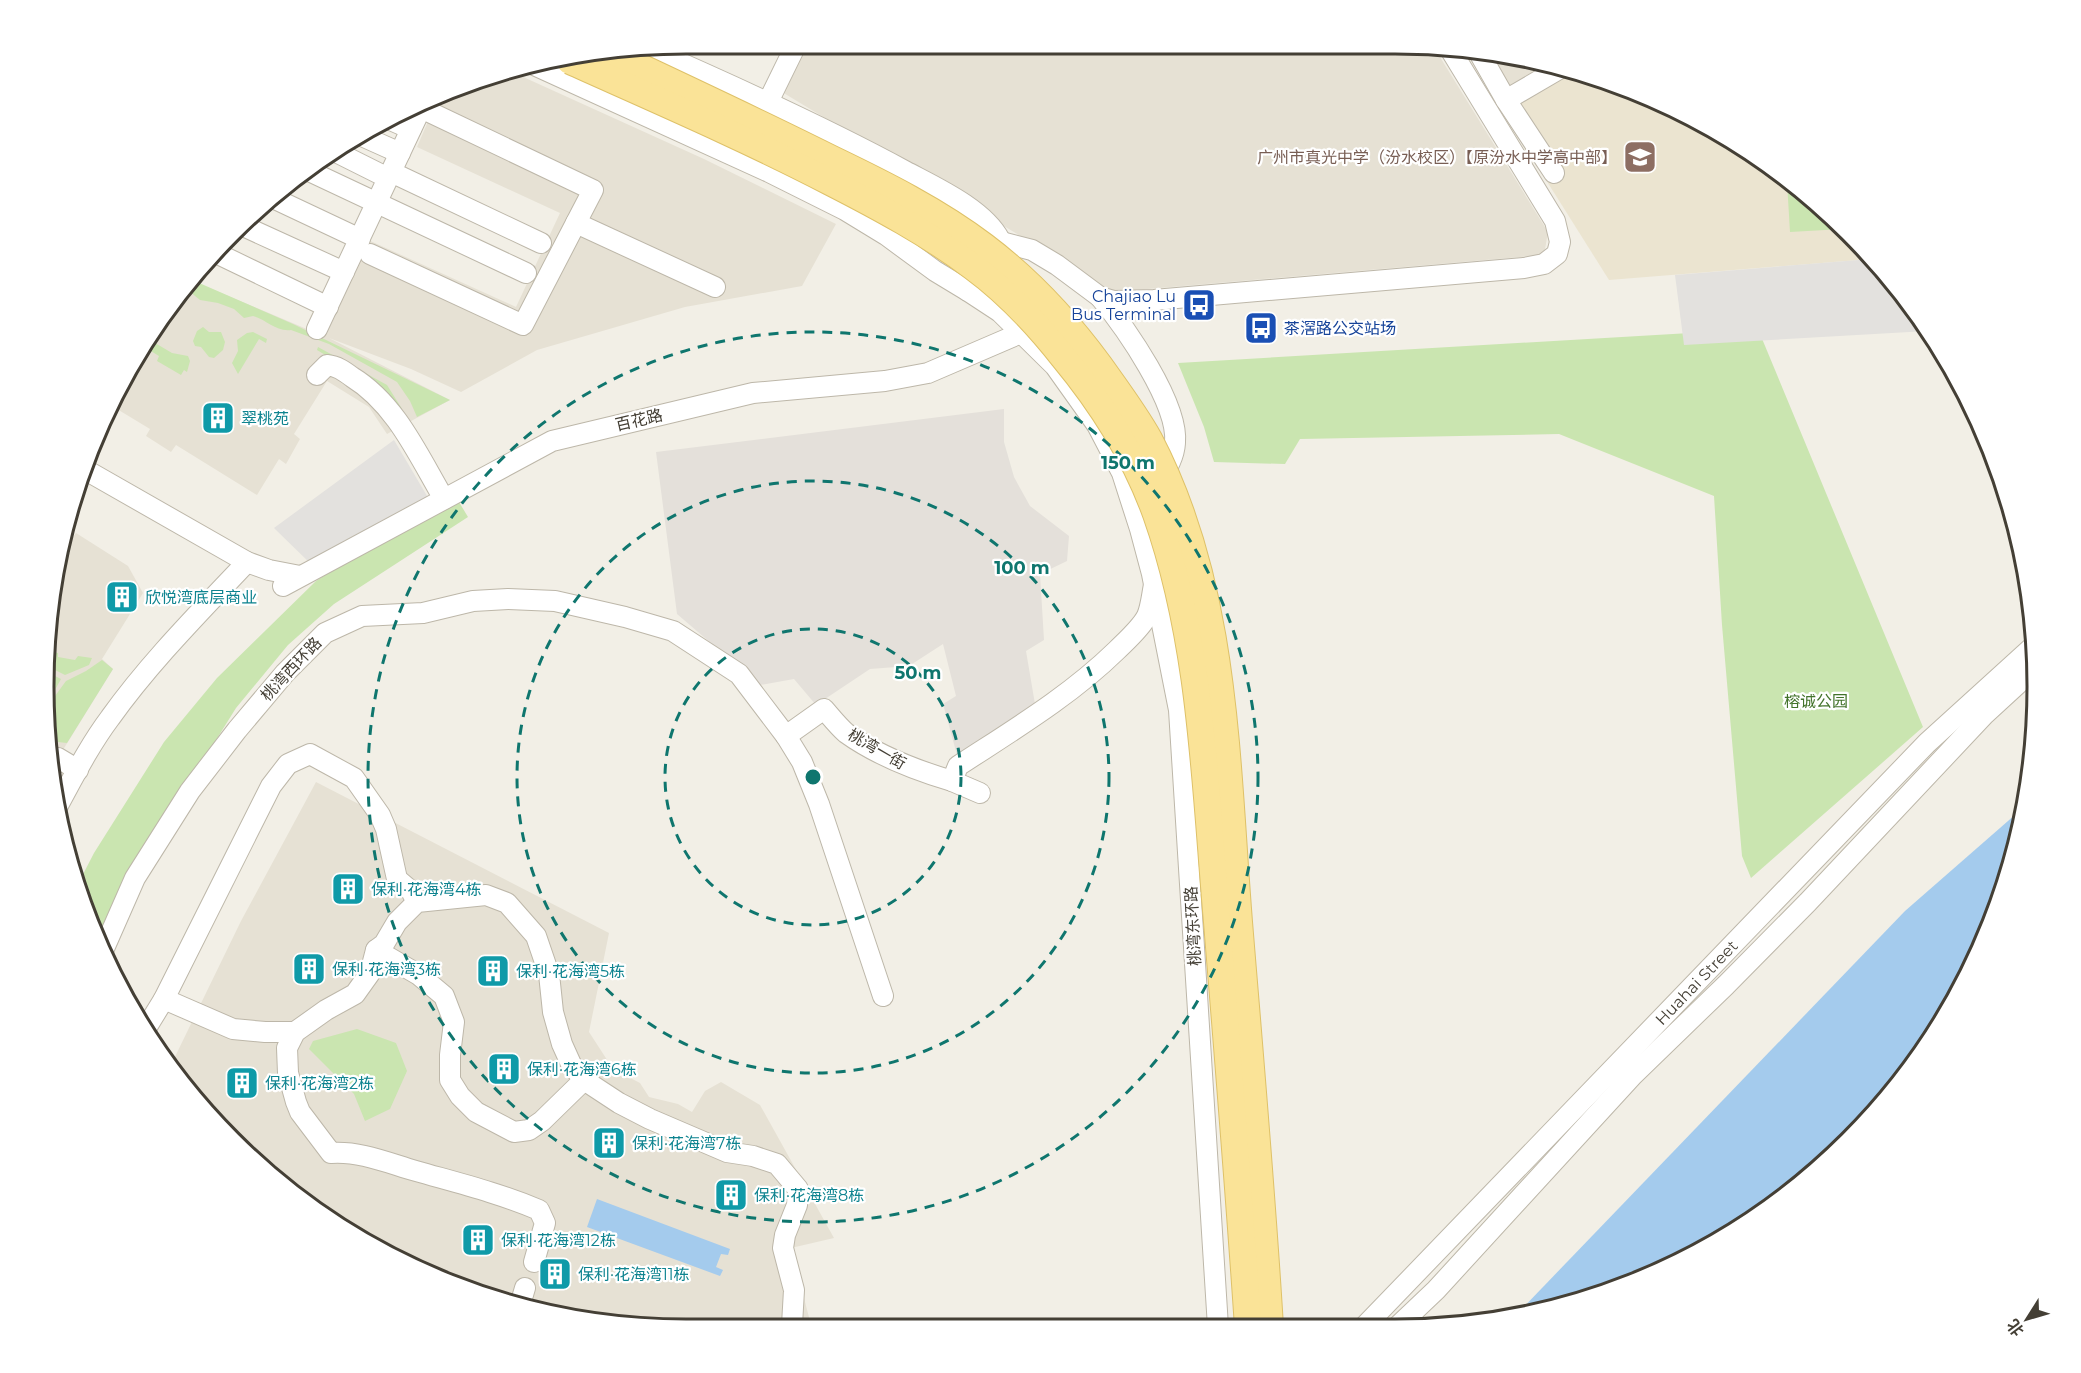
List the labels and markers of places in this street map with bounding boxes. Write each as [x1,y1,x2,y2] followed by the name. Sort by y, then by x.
[1622,139,1658,175] school or university icon: 广州市真光中学（汾水校区）【原汾水中学高中部】
[1257,148,1617,167] place label: 广州市真光中学（汾水校区）【原汾水中学高中部】
[1071,287,1176,324] place label: Chajiao Lu Bus Terminal
[1181,287,1217,323] bus stop icon: Chajiao Lu Bus Terminal
[1243,310,1279,346] bus stop icon: 茶滘路公交站场
[1284,319,1396,338] place label: 茶滘路公交站场
[200,400,236,436] building icon: 翠桃苑
[241,409,289,428] place label: 翠桃苑
[104,579,140,615] building icon: 欣悦湾底层商业
[145,588,257,607] place label: 欣悦湾底层商业
[803,767,823,787] centre of rings
[330,871,366,907] building icon: 保利·花海湾4栋
[371,880,482,899] place label: 保利·花海湾4栋
[291,951,327,987] building icon: 保利·花海湾3栋
[475,953,511,989] building icon: 保利·花海湾5栋
[332,960,441,979] place label: 保利·花海湾3栋
[516,962,625,981] place label: 保利·花海湾5栋
[486,1051,522,1087] building icon: 保利·花海湾6栋
[527,1060,637,1079] place label: 保利·花海湾6栋
[224,1065,260,1101] building icon: 保利·花海湾2栋
[265,1074,374,1093] place label: 保利·花海湾2栋
[591,1125,627,1161] building icon: 保利·花海湾7栋
[632,1134,741,1153] place label: 保利·花海湾7栋
[713,1177,749,1213] building icon: 保利·花海湾8栋
[754,1186,864,1205] place label: 保利·花海湾8栋
[460,1222,496,1258] building icon: 保利·花海湾12栋
[501,1231,616,1250] place label: 保利·花海湾12栋
[537,1256,573,1292] building icon: 保利·花海湾11栋
[578,1265,690,1284] place label: 保利·花海湾11栋

